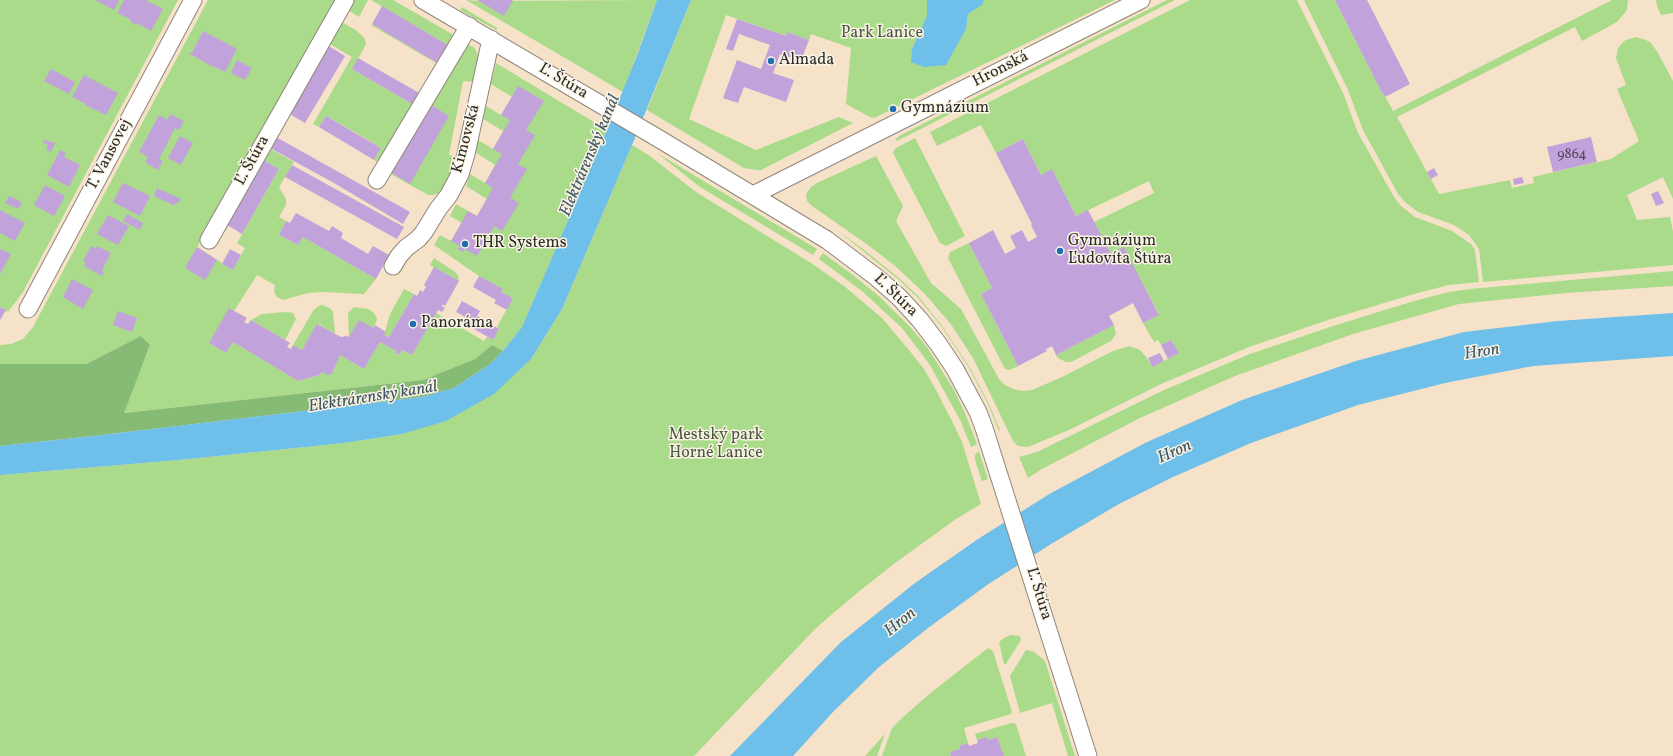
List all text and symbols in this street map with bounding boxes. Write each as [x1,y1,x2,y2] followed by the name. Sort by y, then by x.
[841,24,923,44] park label: Park Lanice
[970,48,1032,92] street label: Hronská
[779,51,834,71] place label: Almada
[766,56,776,66] marker: Almada
[535,60,591,104] street label: Ľ. Štúra
[556,92,626,220] water label: Elektrárenský kanál
[901,99,989,119] place label: Gymnázium
[449,103,485,175] street label: Kimovská
[888,104,898,114] marker: Gymnázium
[83,116,137,194] street label: T. Vansovej
[231,133,275,189] street label: Ľ. Štúra
[1557,147,1587,163] house number: 9864
[1068,232,1172,270] place label: Gymnázium Ľudovíta Štúra
[473,234,567,254] place label: THR Systems
[460,239,470,249] marker: THR Systems
[1055,246,1065,256] marker: Gymnázium Ľudovíta Štúra
[869,270,921,322] street label: Ľ. Štúra
[421,314,493,334] place label: Panoráma
[408,319,418,329] marker: Panoráma
[1463,340,1501,366] water label: Hron
[307,378,439,418] water label: Elektrárenský kanál
[669,426,763,464] park label: Mestský park Horné Lanice
[1155,437,1195,469] water label: Hron
[1021,565,1055,623] street label: Ľ. Štúra
[881,604,921,642] water label: Hron

